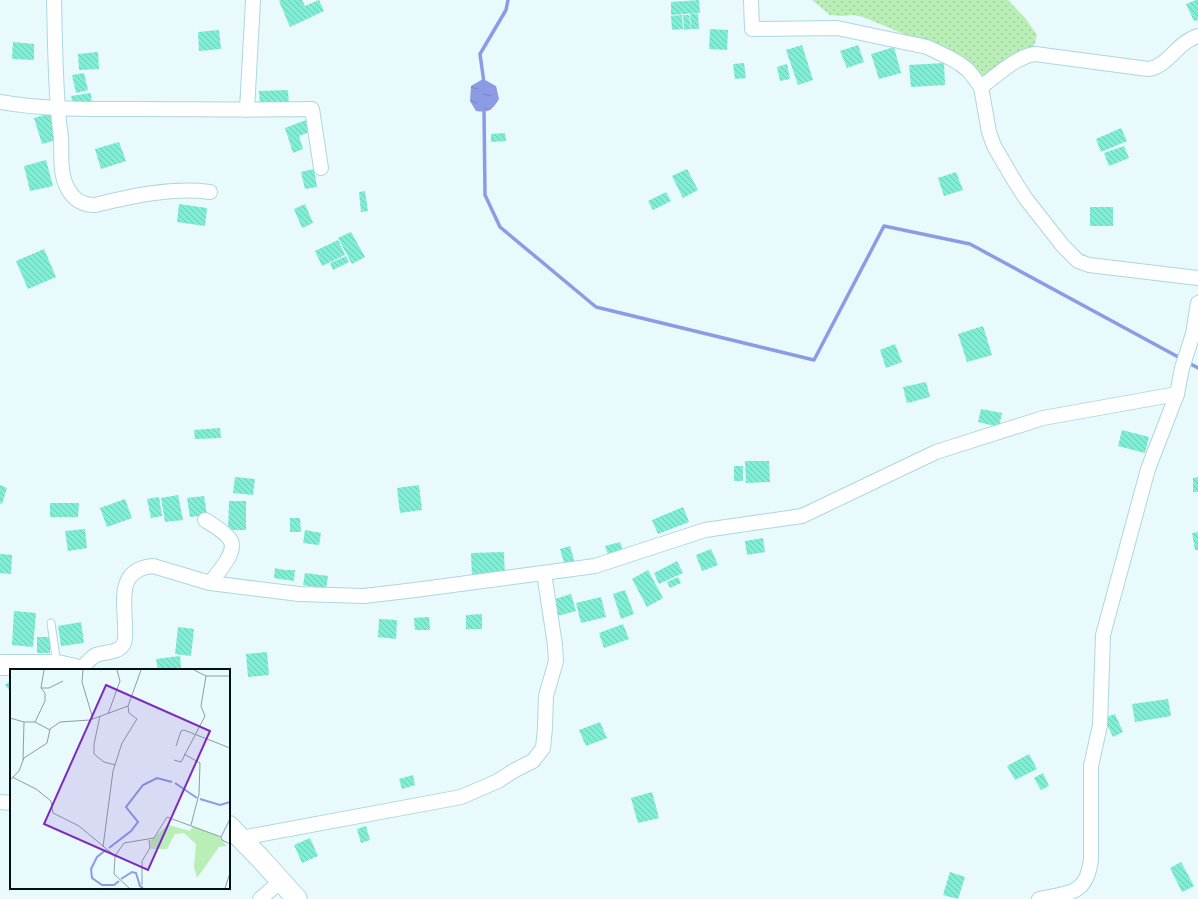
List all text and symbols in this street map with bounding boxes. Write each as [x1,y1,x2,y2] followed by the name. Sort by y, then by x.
[10,669,230,889] inset map

